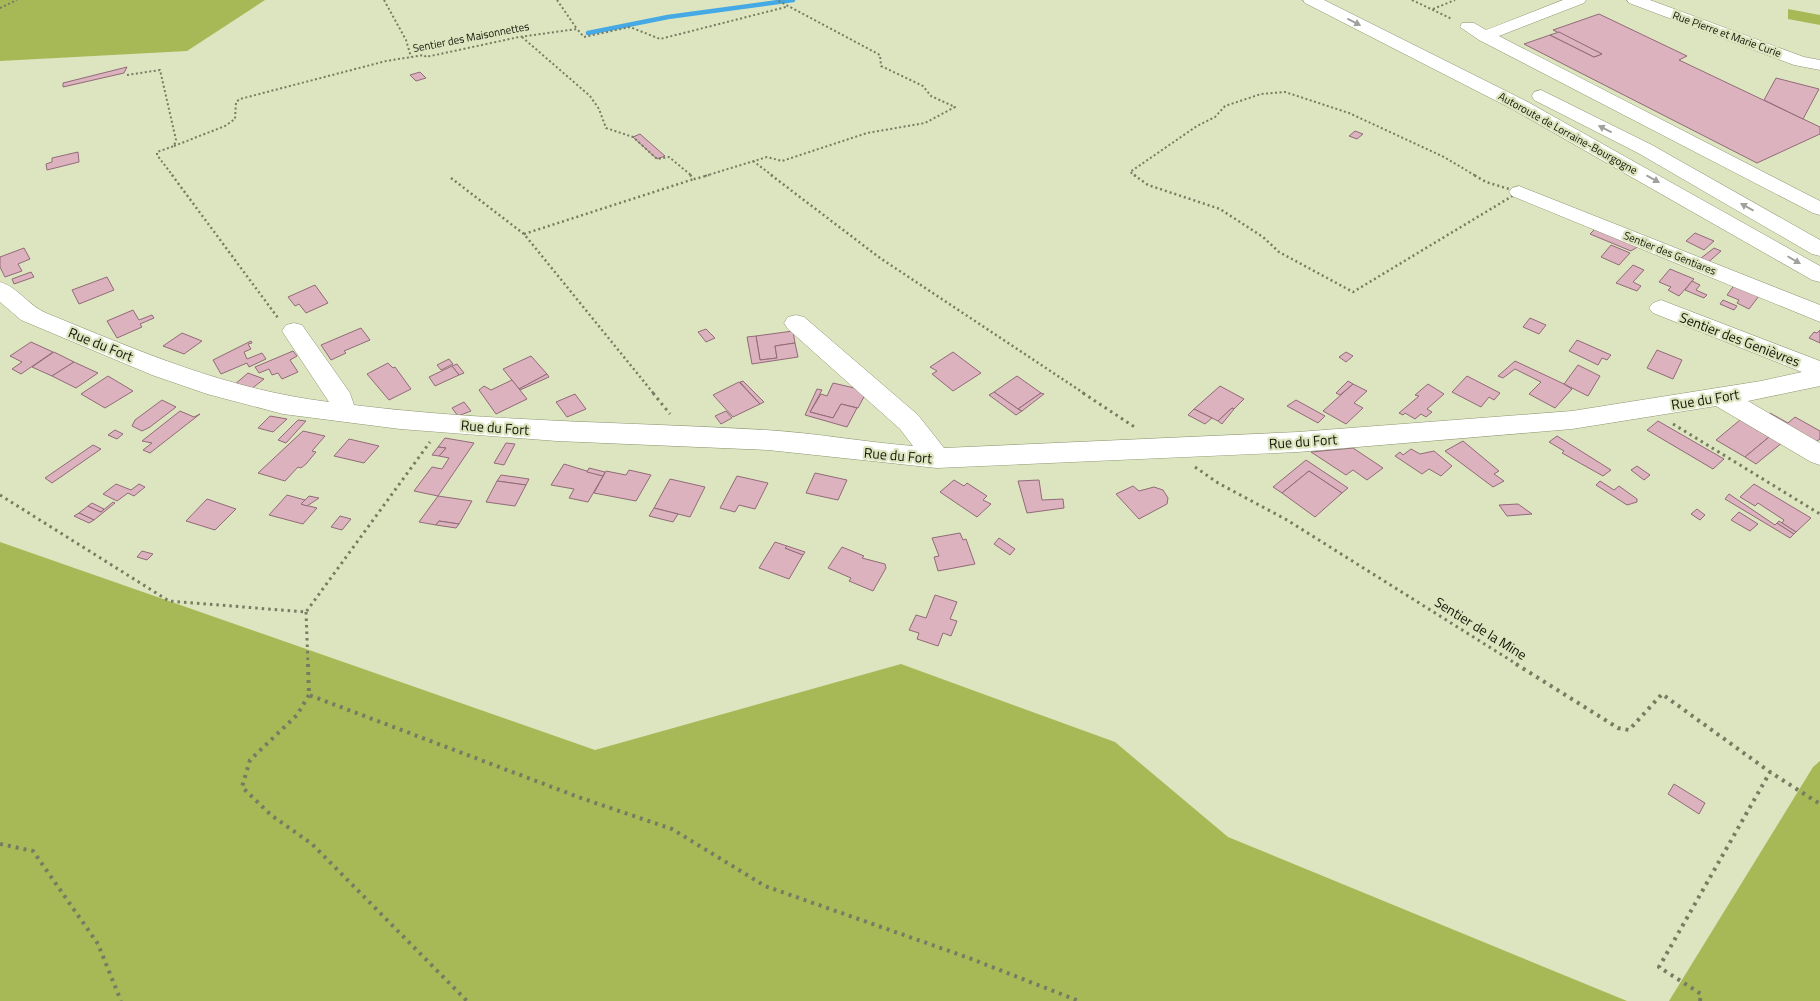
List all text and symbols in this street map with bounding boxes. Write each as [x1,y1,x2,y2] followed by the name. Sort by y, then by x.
[1670,7,1784,61] street label: Rue Pierre et Marie Curie
[411,18,531,56] street label: Sentier des Maisonnettes
[1347,18,1362,26] one-way arrow
[1496,88,1641,178] street label: Autoroute de Lorraine-Bourgogne
[1598,125,1612,133] one-way arrow
[1646,175,1660,183] one-way arrow
[1741,203,1754,212] one-way arrow
[1621,227,1719,279] street label: Sentier des Gentiares
[1787,255,1801,264] one-way arrow
[1677,306,1803,372] street label: Sentier des Genièvres
[65,321,137,367] street label: Rue du Fort
[1670,383,1740,415] street label: Rue du Fort
[460,414,530,440] street label: Rue du Fort
[1268,428,1338,454] street label: Rue du Fort
[863,442,933,468] street label: Rue du Fort
[1431,591,1531,665] street label: Sentier de la Mine

